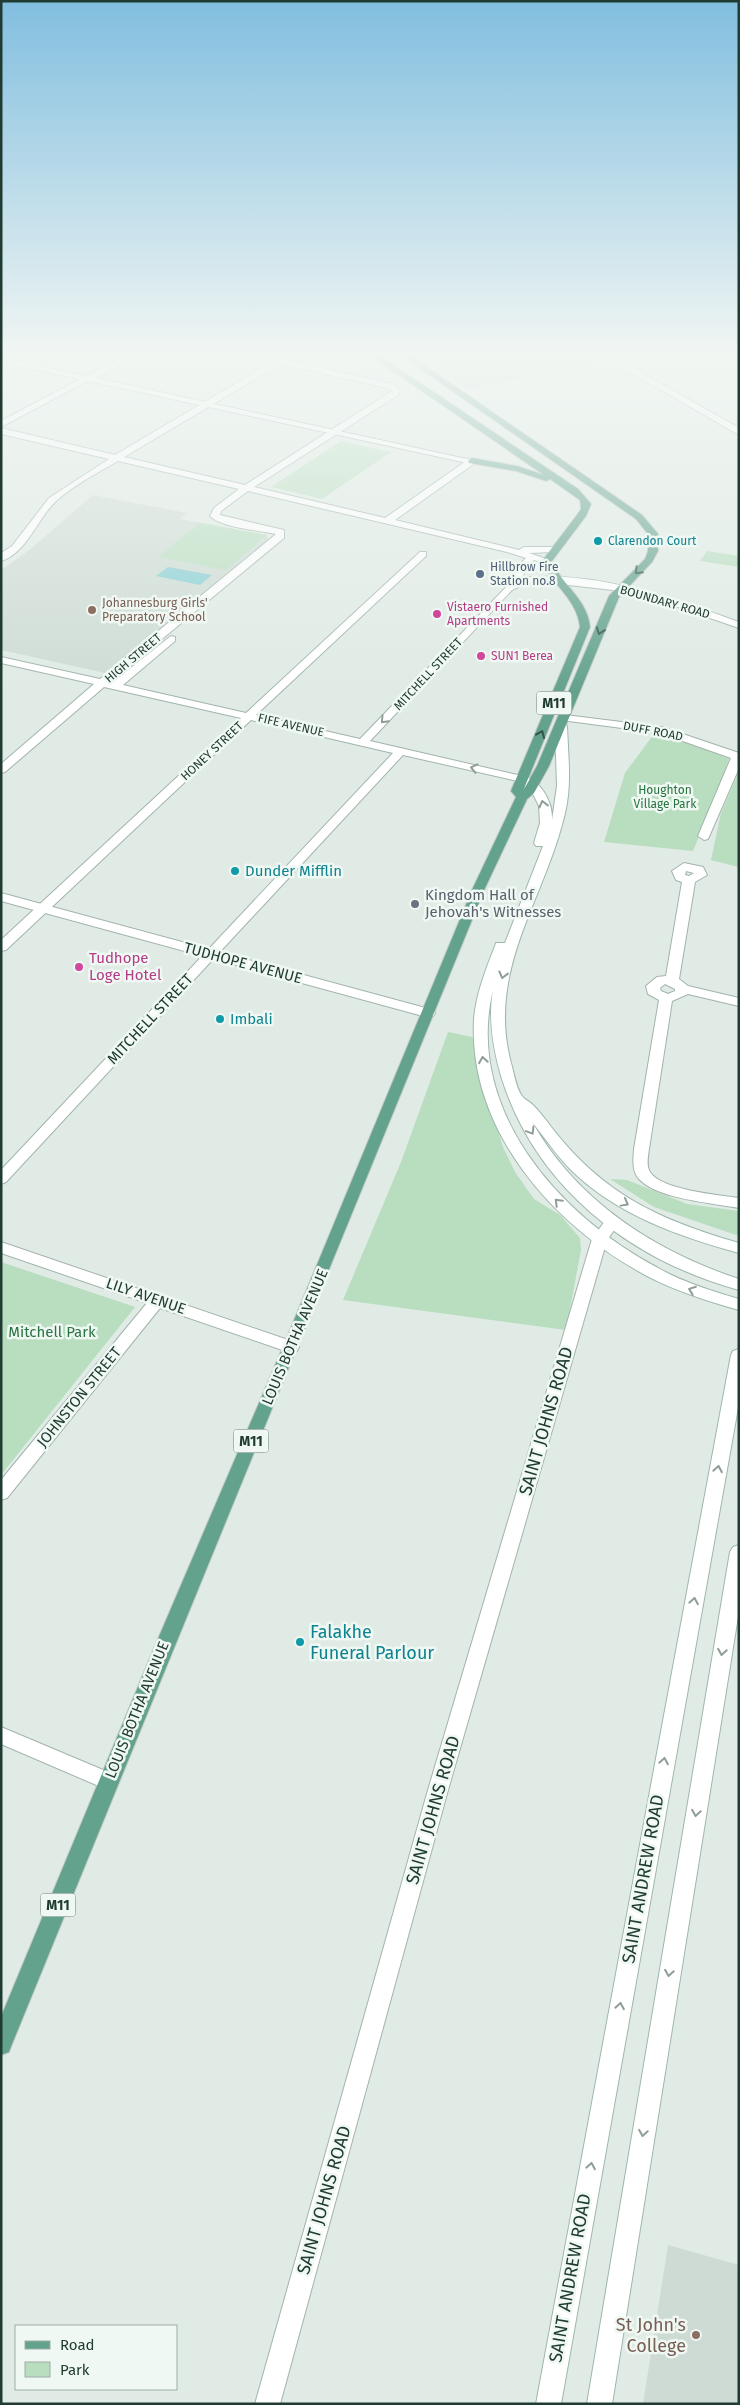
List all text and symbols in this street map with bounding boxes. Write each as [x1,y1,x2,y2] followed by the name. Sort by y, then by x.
[608,534,697,548] place label: Clarendon Court
[592,535,604,547] marker: Clarendon Court
[490,560,558,588] place label: Hillbrow Fire Station no.8
[635,565,644,574] one-way arrow
[474,568,486,580] marker: Hillbrow Fire Station no.8
[618,582,712,622] street label: BOUNDARY ROAD
[102,596,208,624] place label: Johannesburg Girls' Preparatory School
[447,600,548,628] place label: Vistaero Furnished Apartments
[86,604,98,616] marker: Johannesburg Girls' Preparatory School
[431,608,443,620] marker: Vistaero Furnished Apartments
[596,627,606,635] one-way arrow
[102,630,165,686] street label: HIGH STREET
[391,634,466,713] street label: MITCHELL STREET
[491,649,553,663] place label: SUN1 Berea
[475,650,487,662] marker: SUN1 Berea
[536,691,572,714] road number: M11
[257,711,325,739] street label: FIFE AVENUE
[381,715,390,724] one-way arrow
[178,718,246,783] street label: HONEY STREET
[622,718,684,744] street label: DUFF ROAD
[534,730,545,739] one-way arrow
[470,763,479,774] one-way arrow
[634,783,697,811] park label: Houghton Village Park
[538,800,549,809] one-way arrow
[245,862,342,880] place label: Dunder Mifflin
[229,865,241,877] marker: Dunder Mifflin
[425,886,561,921] place label: Kingdom Hall of Jehovah's Witnesses
[409,898,421,910] marker: Kingdom Hall of Jehovah's Witnesses
[182,939,304,987] street label: TUDHOPE AVENUE
[89,949,162,984] place label: Tudhope Loge Hotel
[73,961,85,973] marker: Tudhope Loge Hotel
[103,970,197,1068] street label: MITCHELL STREET
[498,970,509,979] one-way arrow
[230,1010,273,1028] place label: Imbali
[214,1013,226,1025] marker: Imbali
[479,1056,489,1065] one-way arrow
[524,1126,534,1135] one-way arrow
[619,1196,628,1206] one-way arrow
[555,1198,564,1207] one-way arrow
[258,1266,332,1408] street label: LOUIS BOTHA AVENUE
[104,1274,188,1318] street label: LILY AVENUE
[689,1286,697,1296] one-way arrow
[8,1323,96,1341] park label: Mitchell Park
[33,1343,125,1451] street label: JOHNSTON STREET
[514,1344,578,1498] street label: SAINT JOHNS ROAD
[234,1430,268,1452] road number: M11
[712,1465,723,1474] one-way arrow
[688,1596,698,1605] one-way arrow
[310,1621,434,1664] place label: Falakhe Funeral Parlour
[294,1636,306,1648] marker: Falakhe Funeral Parlour
[101,1639,173,1781] street label: LOUIS BOTHA AVENUE
[718,1648,728,1657] one-way arrow
[401,1733,465,1887] street label: SAINT JOHNS ROAD
[659,1756,669,1765] one-way arrow
[617,1793,669,1965] street label: SAINT ANDREW ROAD
[691,1808,701,1817] one-way arrow
[40,1894,76,1916] road number: M11
[665,1969,675,1977] one-way arrow
[614,2002,624,2011] one-way arrow
[292,2123,356,2277] street label: SAINT JOHNS ROAD
[639,2129,649,2138] one-way arrow
[585,2162,595,2171] one-way arrow
[544,2192,596,2364] street label: SAINT ANDREW ROAD
[616,2314,686,2357] place label: St John's College
[15,2325,178,2390] legend
[690,2329,702,2341] marker: St John's College
[60,2336,95,2354] text: Road
[60,2361,90,2379] text: Park

